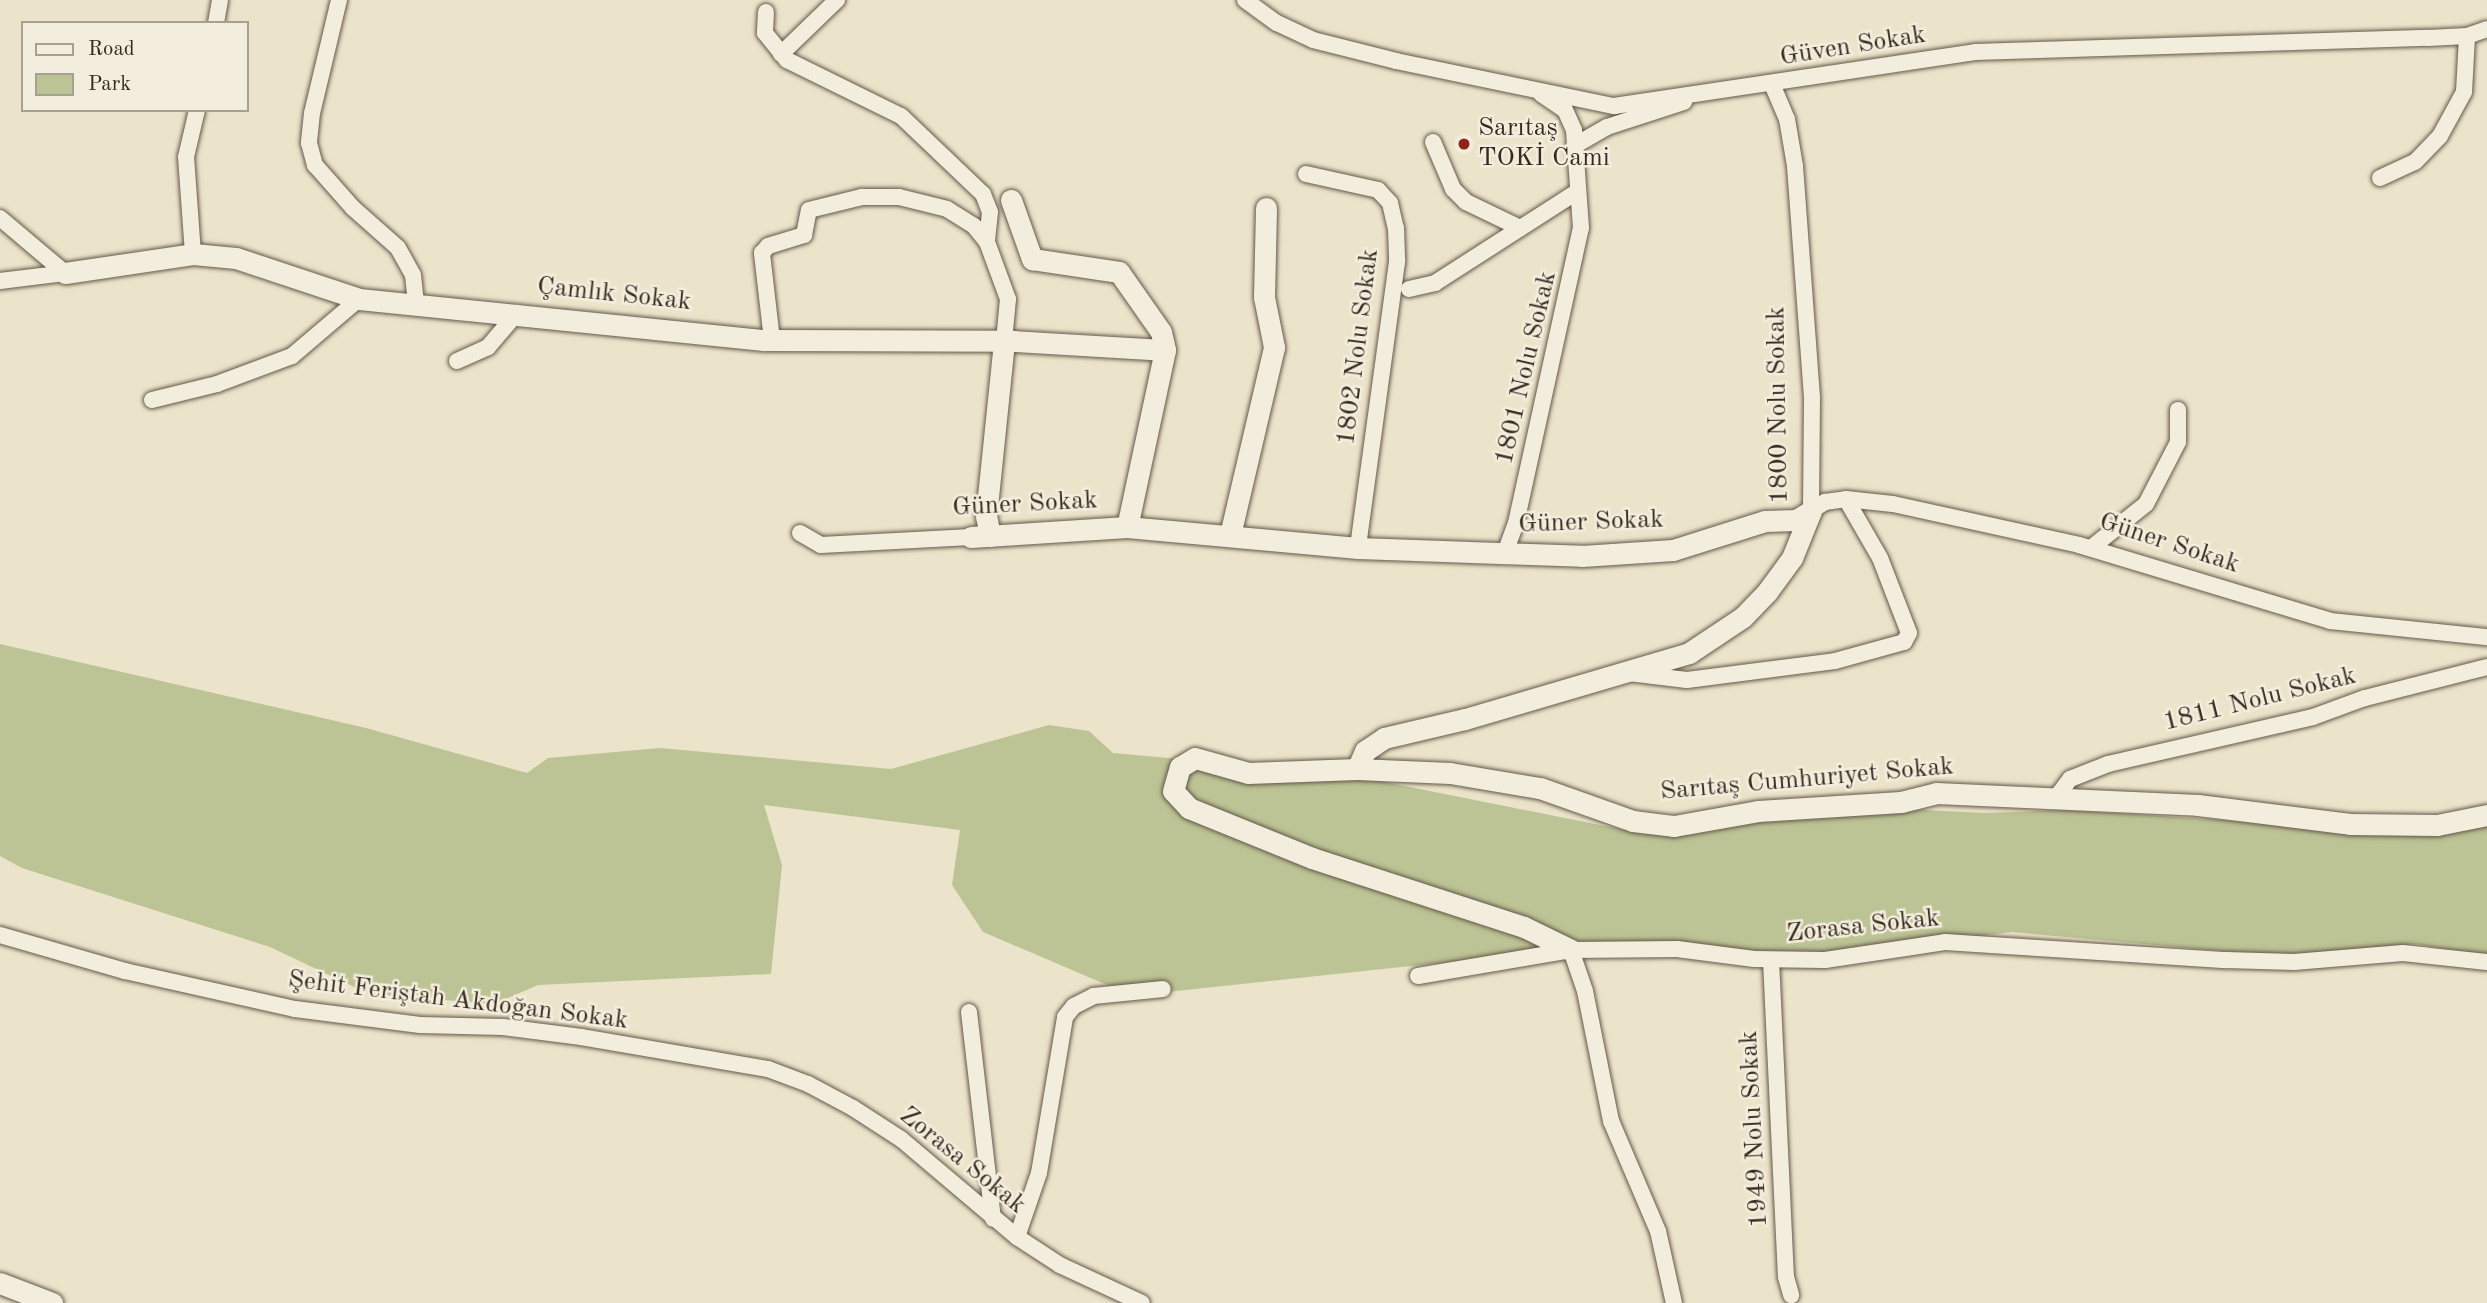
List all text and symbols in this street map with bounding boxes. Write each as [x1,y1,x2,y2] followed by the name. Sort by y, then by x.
[1778,20,1928,74] street label: Güven Sokak
[21,21,248,112] legend
[88,39,135,60] text: Road
[88,74,131,95] text: Park
[1478,113,1610,174] place label: Sarıtaş TOKİ Cami
[1456,136,1472,152] marker: Sarıtaş TOKİ Cami
[1331,247,1387,447] street label: 1802 Nolu Sokak
[1490,268,1564,468] street label: 1801 Nolu Sokak
[535,271,693,319] street label: Çamlık Sokak
[1762,306,1796,504] street label: 1800 Nolu Sokak
[952,486,1098,524] street label: Güner Sokak
[1518,505,1664,541] street label: Güner Sokak
[2095,507,2243,581] street label: Güner Sokak
[2160,661,2360,739] street label: 1811 Nolu Sokak
[1659,752,1955,808] street label: Sarıtaş Cumhuriyet Sokak
[1785,903,1941,951] street label: Zorasa Sokak
[286,965,630,1037] street label: Şehit Feriştah Akdoğan Sokak
[1734,1030,1776,1228] street label: 1949 Nolu Sokak
[892,1101,1032,1221] street label: Zorasa Sokak

